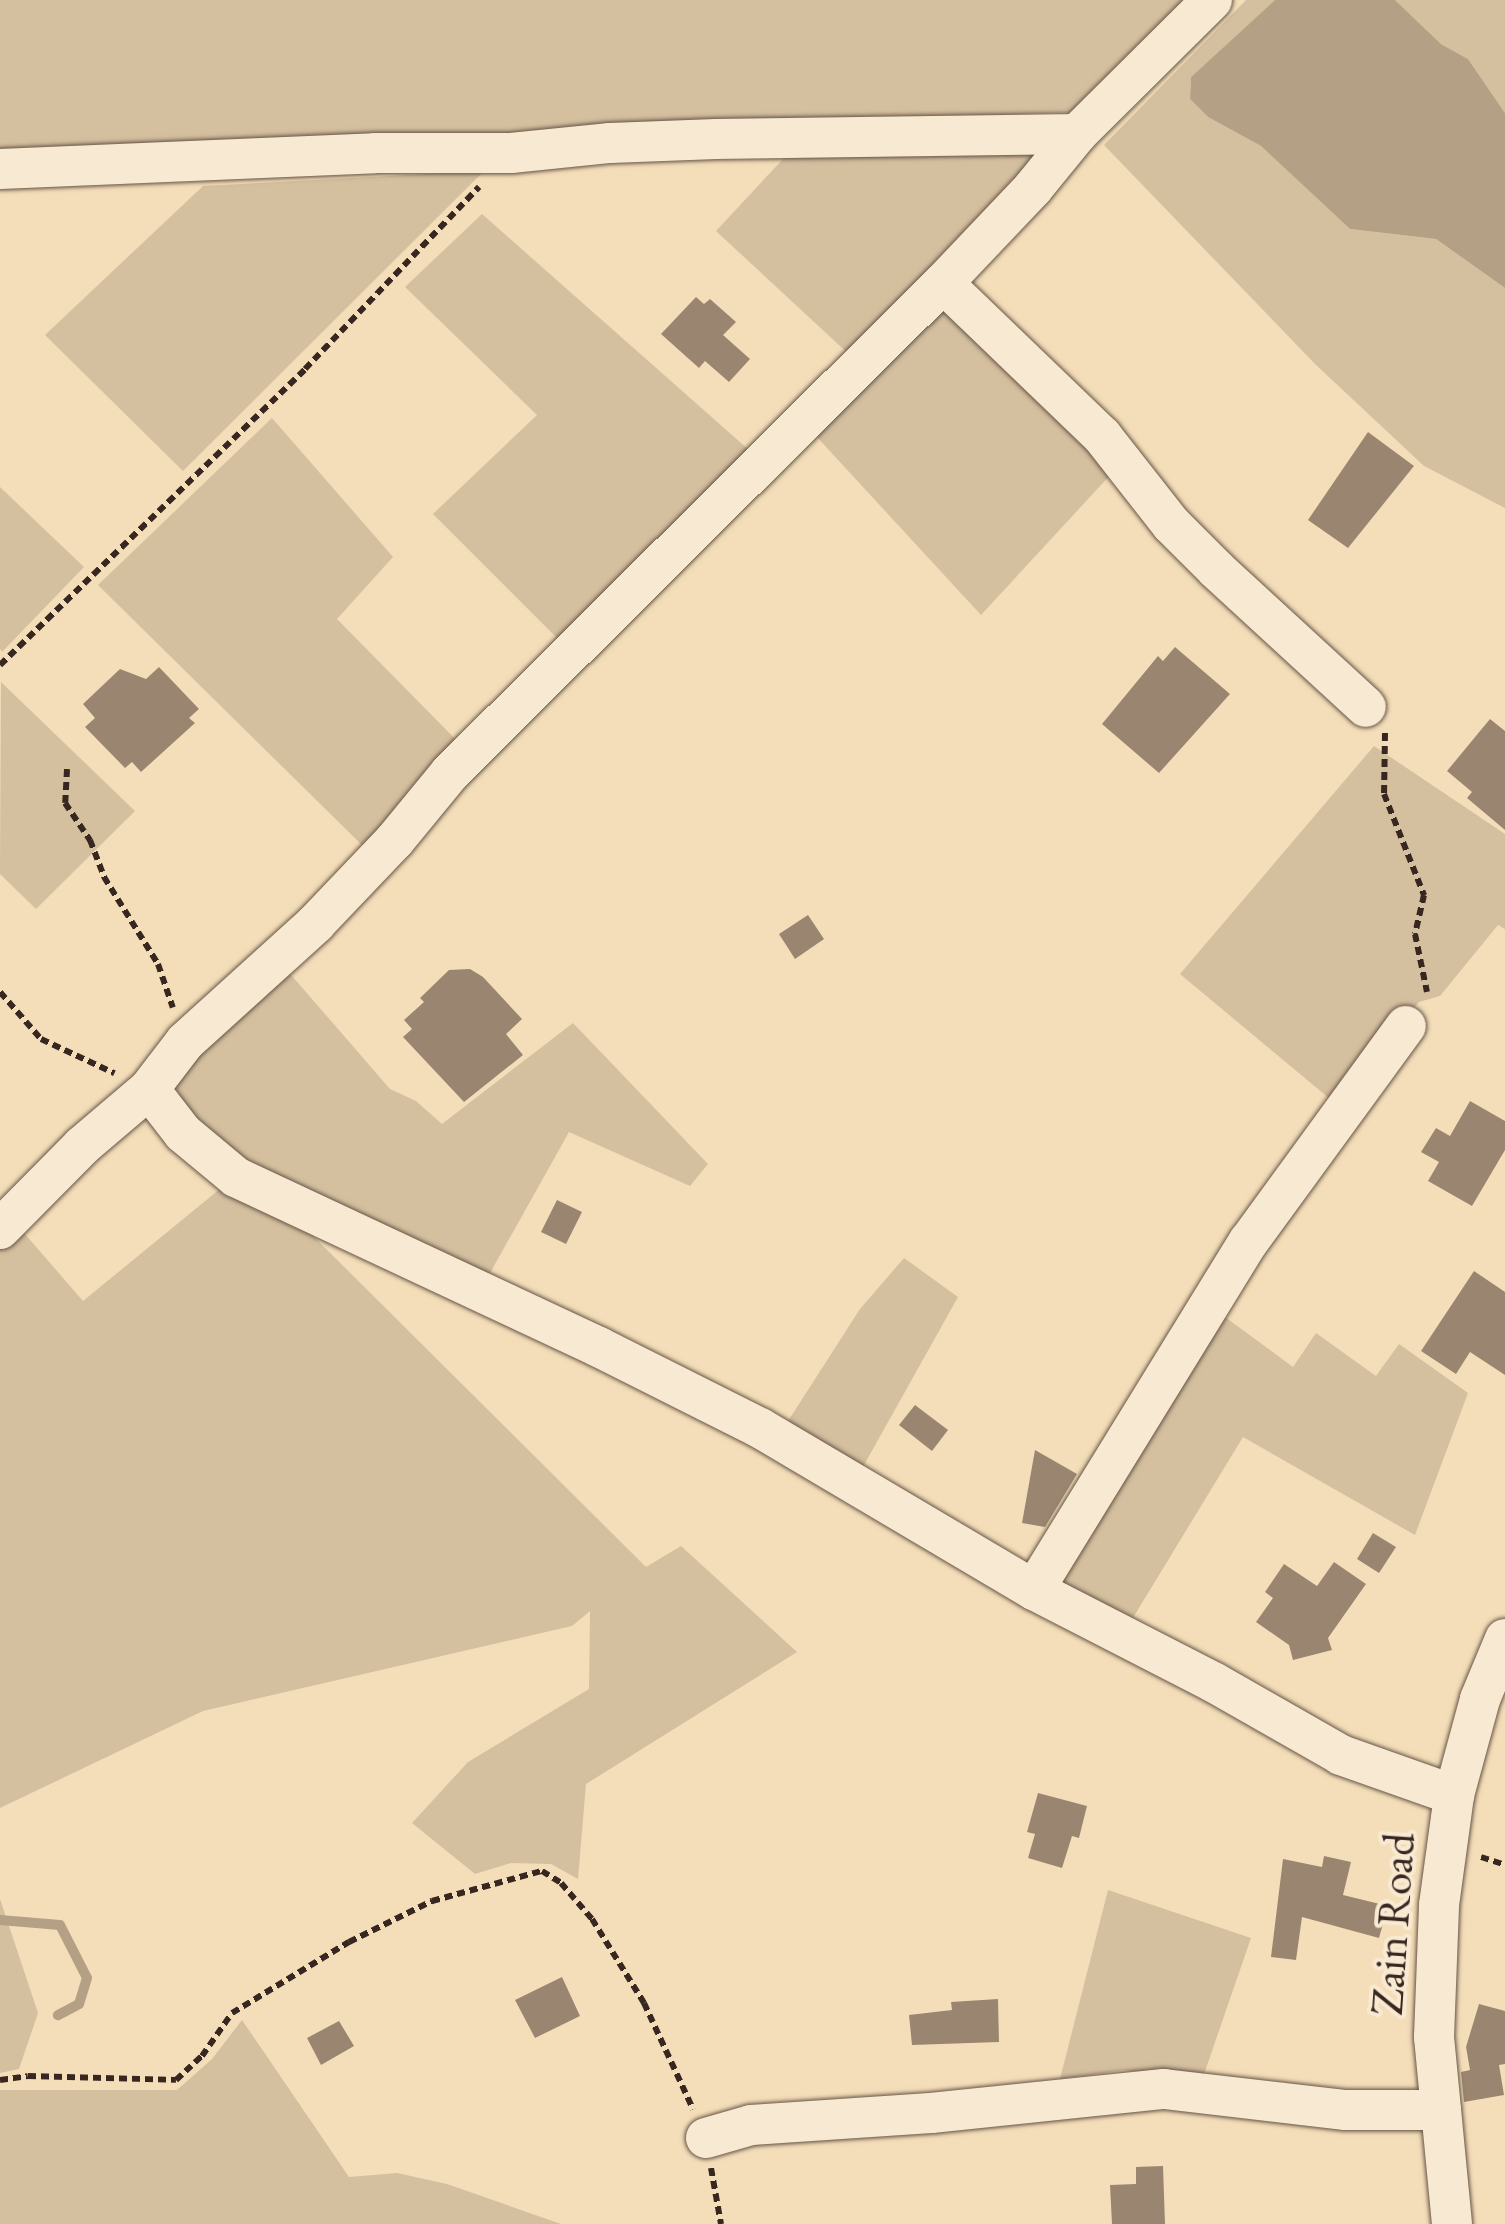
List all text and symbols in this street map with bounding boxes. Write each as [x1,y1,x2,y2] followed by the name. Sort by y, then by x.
[1360,1831,1426,2017] street label: Zain Road

